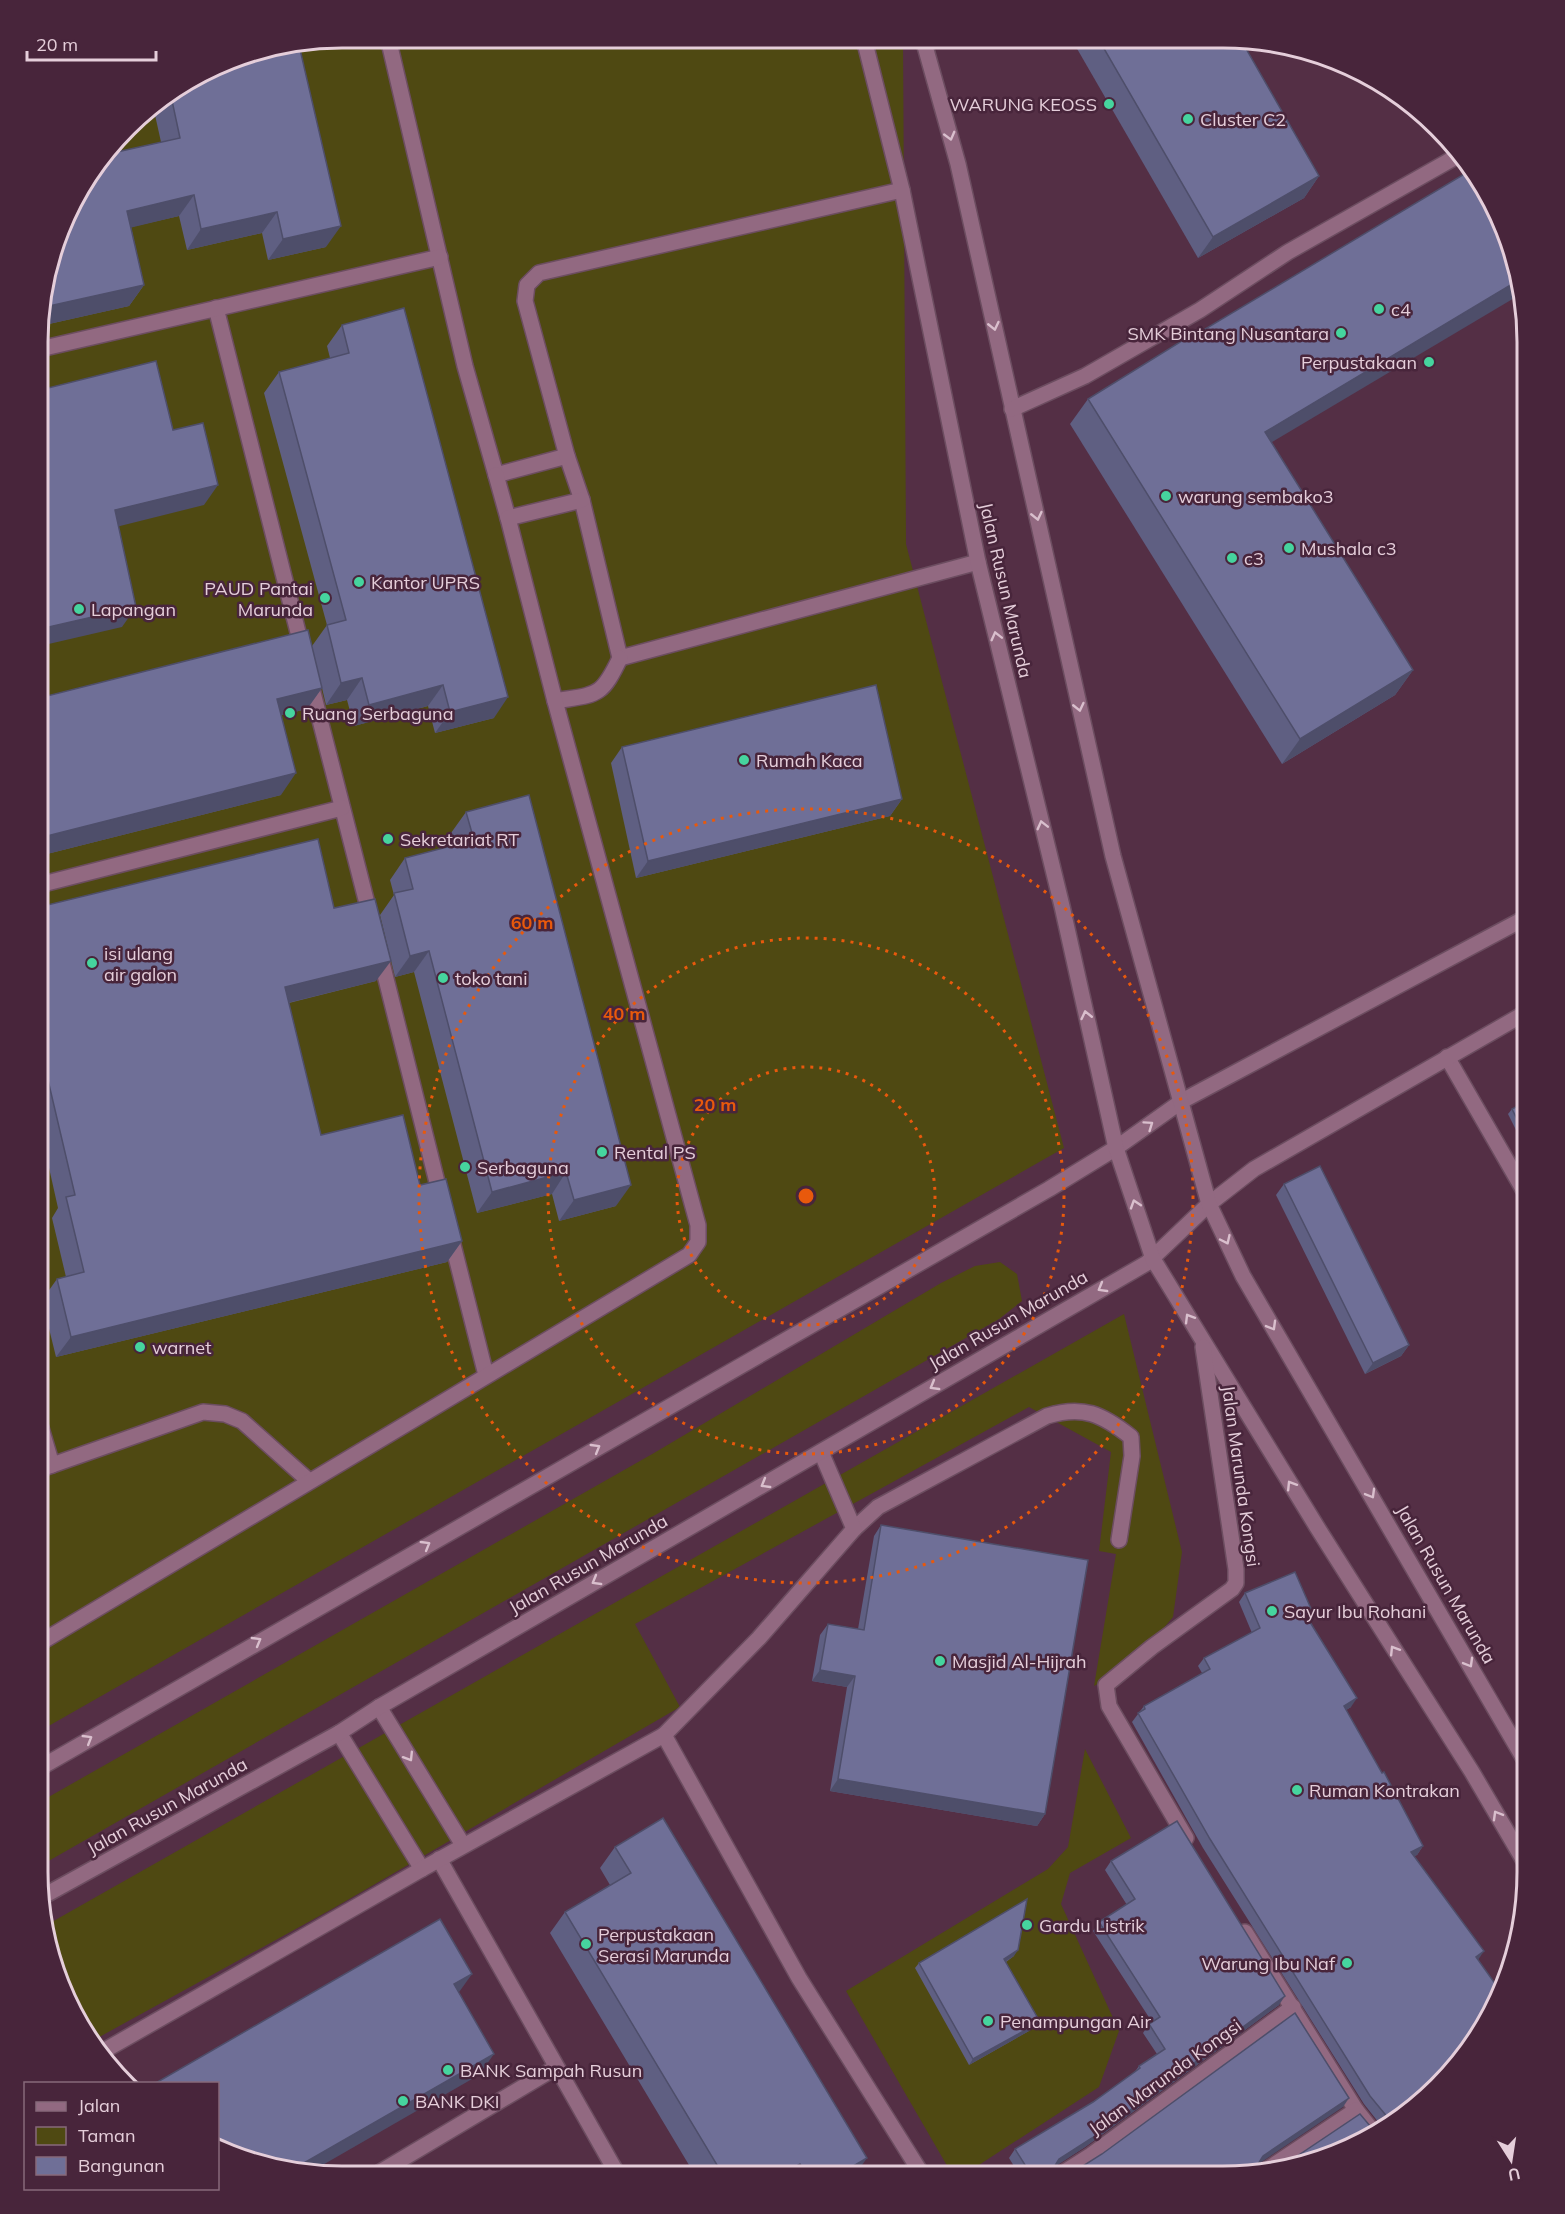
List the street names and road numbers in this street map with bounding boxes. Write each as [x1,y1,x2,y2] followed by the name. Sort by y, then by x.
[975,500,1037,680] street label: Jalan Rusun Marunda
[924,1265,1092,1375] street label: Jalan Rusun Marunda
[1217,1384,1265,1568] street label: Jalan Marunda Kongsi
[1391,1500,1501,1668] street label: Jalan Rusun Marunda
[504,1509,672,1619] street label: Jalan Rusun Marunda
[83,1752,251,1860] street label: Jalan Rusun Marunda
[1084,2014,1246,2140] street label: Jalan Marunda Kongsi

